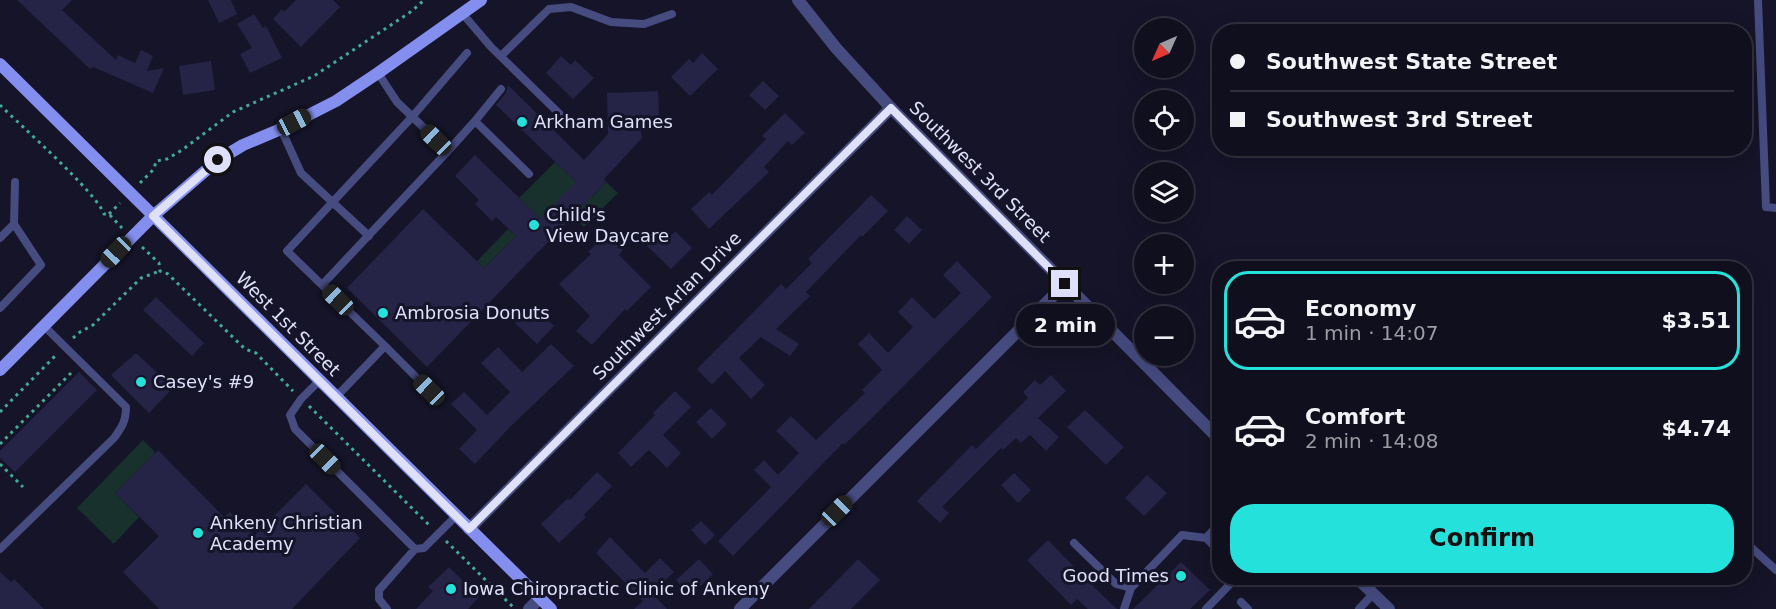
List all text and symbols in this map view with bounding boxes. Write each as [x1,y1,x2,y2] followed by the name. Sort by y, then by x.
[1134,18,1194,78] north arrow
[1134,18,1194,366] map controls
[1266,49,1557,74] text: Southwest State Street
[1134,90,1194,150] button: locate
[906,97,1055,246] street label: Southwest 3rd Street
[274,106,314,138] car
[1266,107,1532,132] text: Southwest 3rd Street
[534,111,673,132] place label: Arkham Games
[515,115,529,129] marker: Arkham Games
[417,121,455,159] car
[204,146,231,173] route start
[1134,162,1194,222] button: layers
[546,204,669,246] place label: Child's View Daycare
[527,218,541,232] marker: Child's View Daycare
[588,227,745,384] street label: Southwest Arlan Drive
[97,233,135,271] car
[1134,234,1194,294] button: +
[232,267,345,380] street label: West 1st Street
[1051,270,1078,297] route end
[319,281,357,319] car
[1233,294,1287,348] icon: car
[1305,296,1416,321] text: Economy
[395,302,550,323] place label: Ambrosia Donuts
[1016,305,1114,347] callout: 2 min
[376,306,390,320] marker: Ambrosia Donuts
[1134,306,1194,366] button: −
[1661,308,1731,333] text: $3.51
[1034,313,1097,337] text: 2 min
[1305,321,1439,345] text: 1 min · 14:07
[153,371,254,392] place label: Casey's #9
[410,371,448,409] car
[134,375,148,389] marker: Casey's #9
[1233,402,1287,456] icon: car
[1305,404,1405,429] text: Comfort
[1661,416,1731,441] text: $4.74
[1305,429,1439,453] text: 2 min · 14:08
[306,440,344,478] car
[818,492,856,530] car
[1230,504,1734,573] button: Confirm
[210,512,363,554] place label: Ankeny Christian Academy
[191,526,205,540] marker: Ankeny Christian Academy
[1062,565,1169,586] place label: Good Times
[1174,569,1188,583] marker: Good Times
[463,578,770,599] place label: Iowa Chiropractic Clinic of Ankeny
[444,582,458,596] marker: Iowa Chiropractic Clinic of Ankeny

